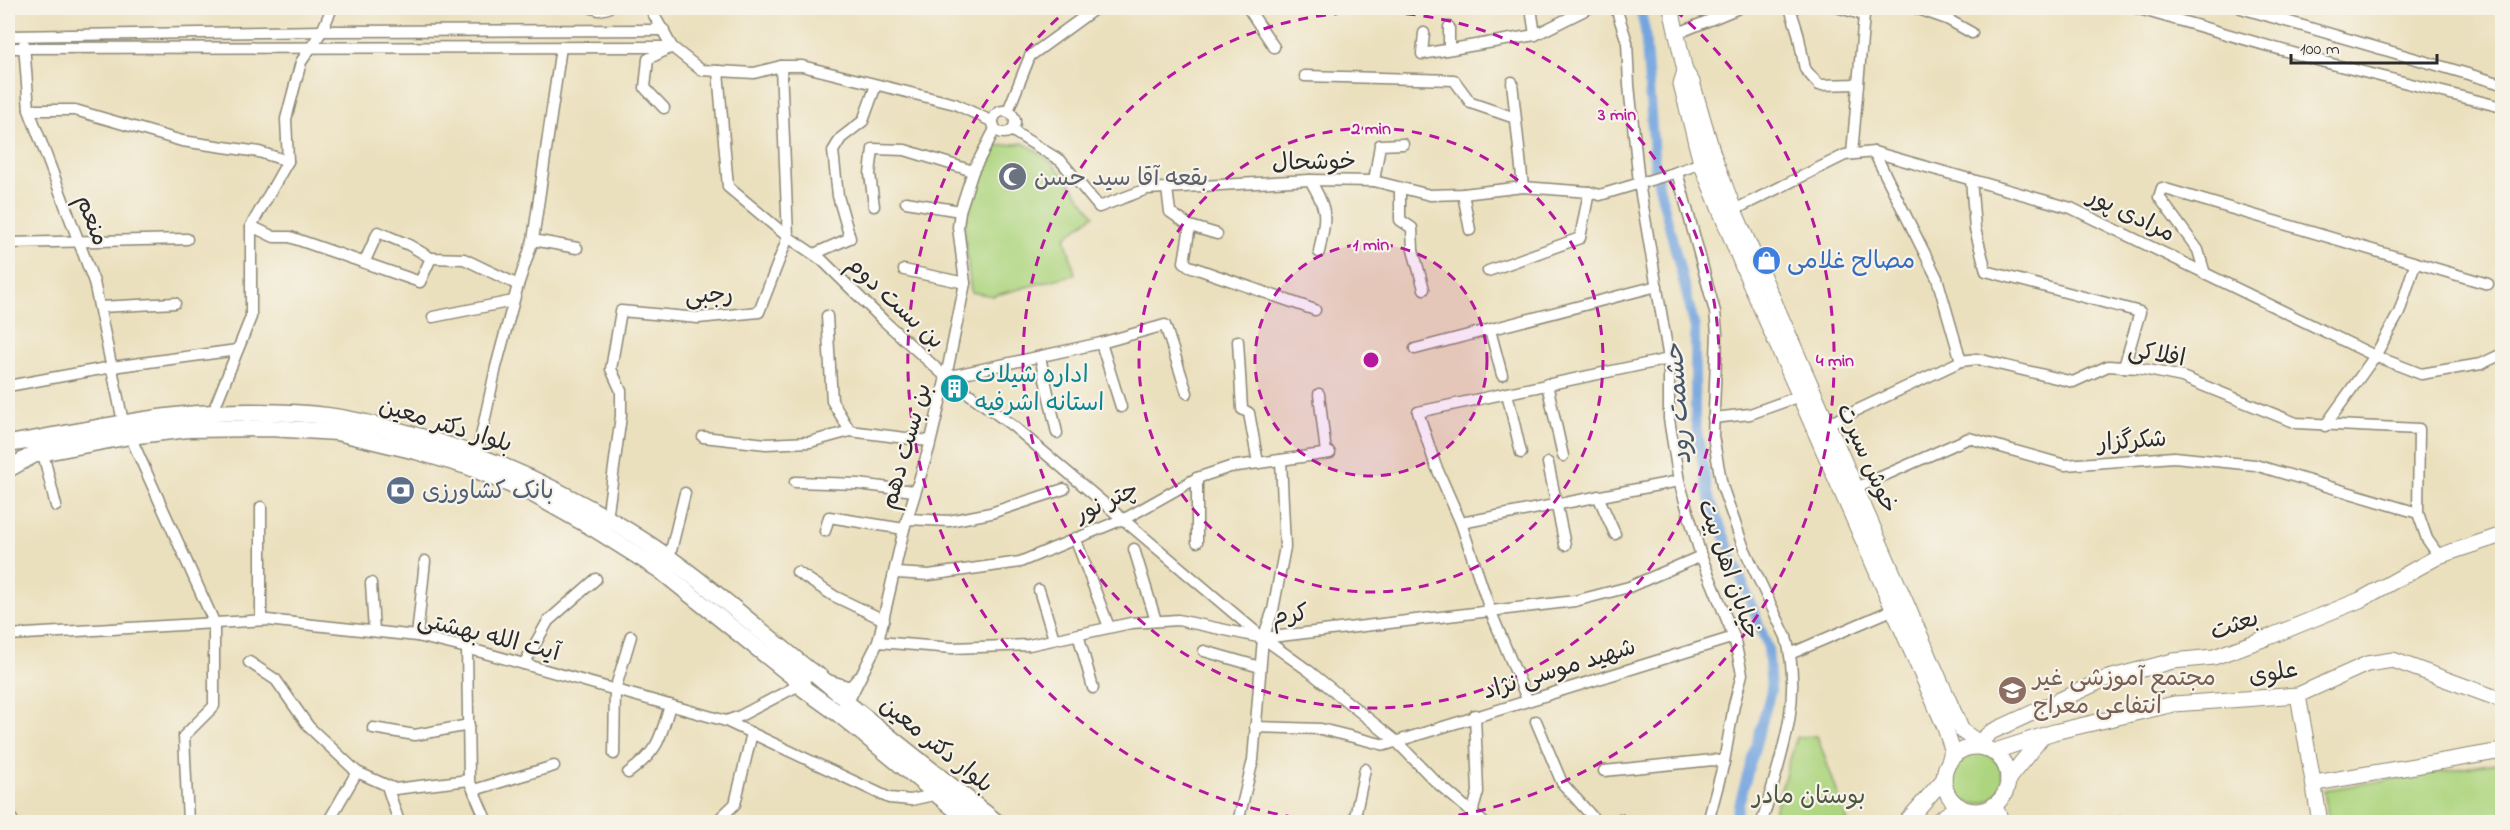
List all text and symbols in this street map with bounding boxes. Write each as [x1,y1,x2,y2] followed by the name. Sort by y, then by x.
[2291,27,2436,65] scale bar
[2300,37,2340,63] text: 100 m
[1597,103,1636,129] text: 3 min
[1350,117,1391,143] text: 2 min
[1272,145,1356,182] street label: خوشحال
[997,161,1029,193] mosque icon: بقعه آقا سید حسن
[1034,162,1208,197] place label: بقعه آقا سید حسن
[2079,179,2181,252] street label: مرادی پور
[65,190,116,252] street label: منعم
[1353,233,1389,259] text: 1 min
[1750,244,1782,276] shop icon: مصالح غلامی
[1787,245,1915,280] place label: مصالح غلامی
[837,249,951,359] street label: بن بست دوم
[684,278,734,315] street label: رجبی
[2125,333,2188,378] street label: افلاکی
[1657,341,1703,465] water label: حشمت رود
[1816,349,1854,375] text: 4 min
[1361,350,1381,370] centre of rings
[975,359,1104,422] place label: اداره شیلات استانه اشرفیه
[938,372,970,404] building icon: اداره شیلات استانه اشرفیه
[873,380,942,514] street label: بن بست دهم
[374,390,516,463] street label: بلوار دکتر معین
[1826,398,1906,520] street label: خوش سیرت
[2094,423,2168,463] street label: شکرگزار
[1068,473,1145,534] street label: چتر نور
[385,474,417,506] bank icon: بانک کشاورزی
[422,475,554,510] place label: بانک کشاورزی
[1687,495,1768,645] street label: خیابان اهل بیت
[1270,597,1310,636] street label: کرم
[2206,602,2264,651] street label: بعثت
[414,603,564,672] street label: آیت الله بهشتی
[1479,630,1641,710] street label: شهید موسی نژاد
[2246,653,2301,696] street label: علوی
[2031,662,2216,725] place label: مجتمع آموزشی غیر انتفاعی معراج
[1996,675,2028,707] school or university icon: مجتمع آموزشی غیر انتفاعی معراج
[871,689,1000,803] street label: بلوار دکتر معین
[1751,780,1865,815] park label: بوستان مادر

